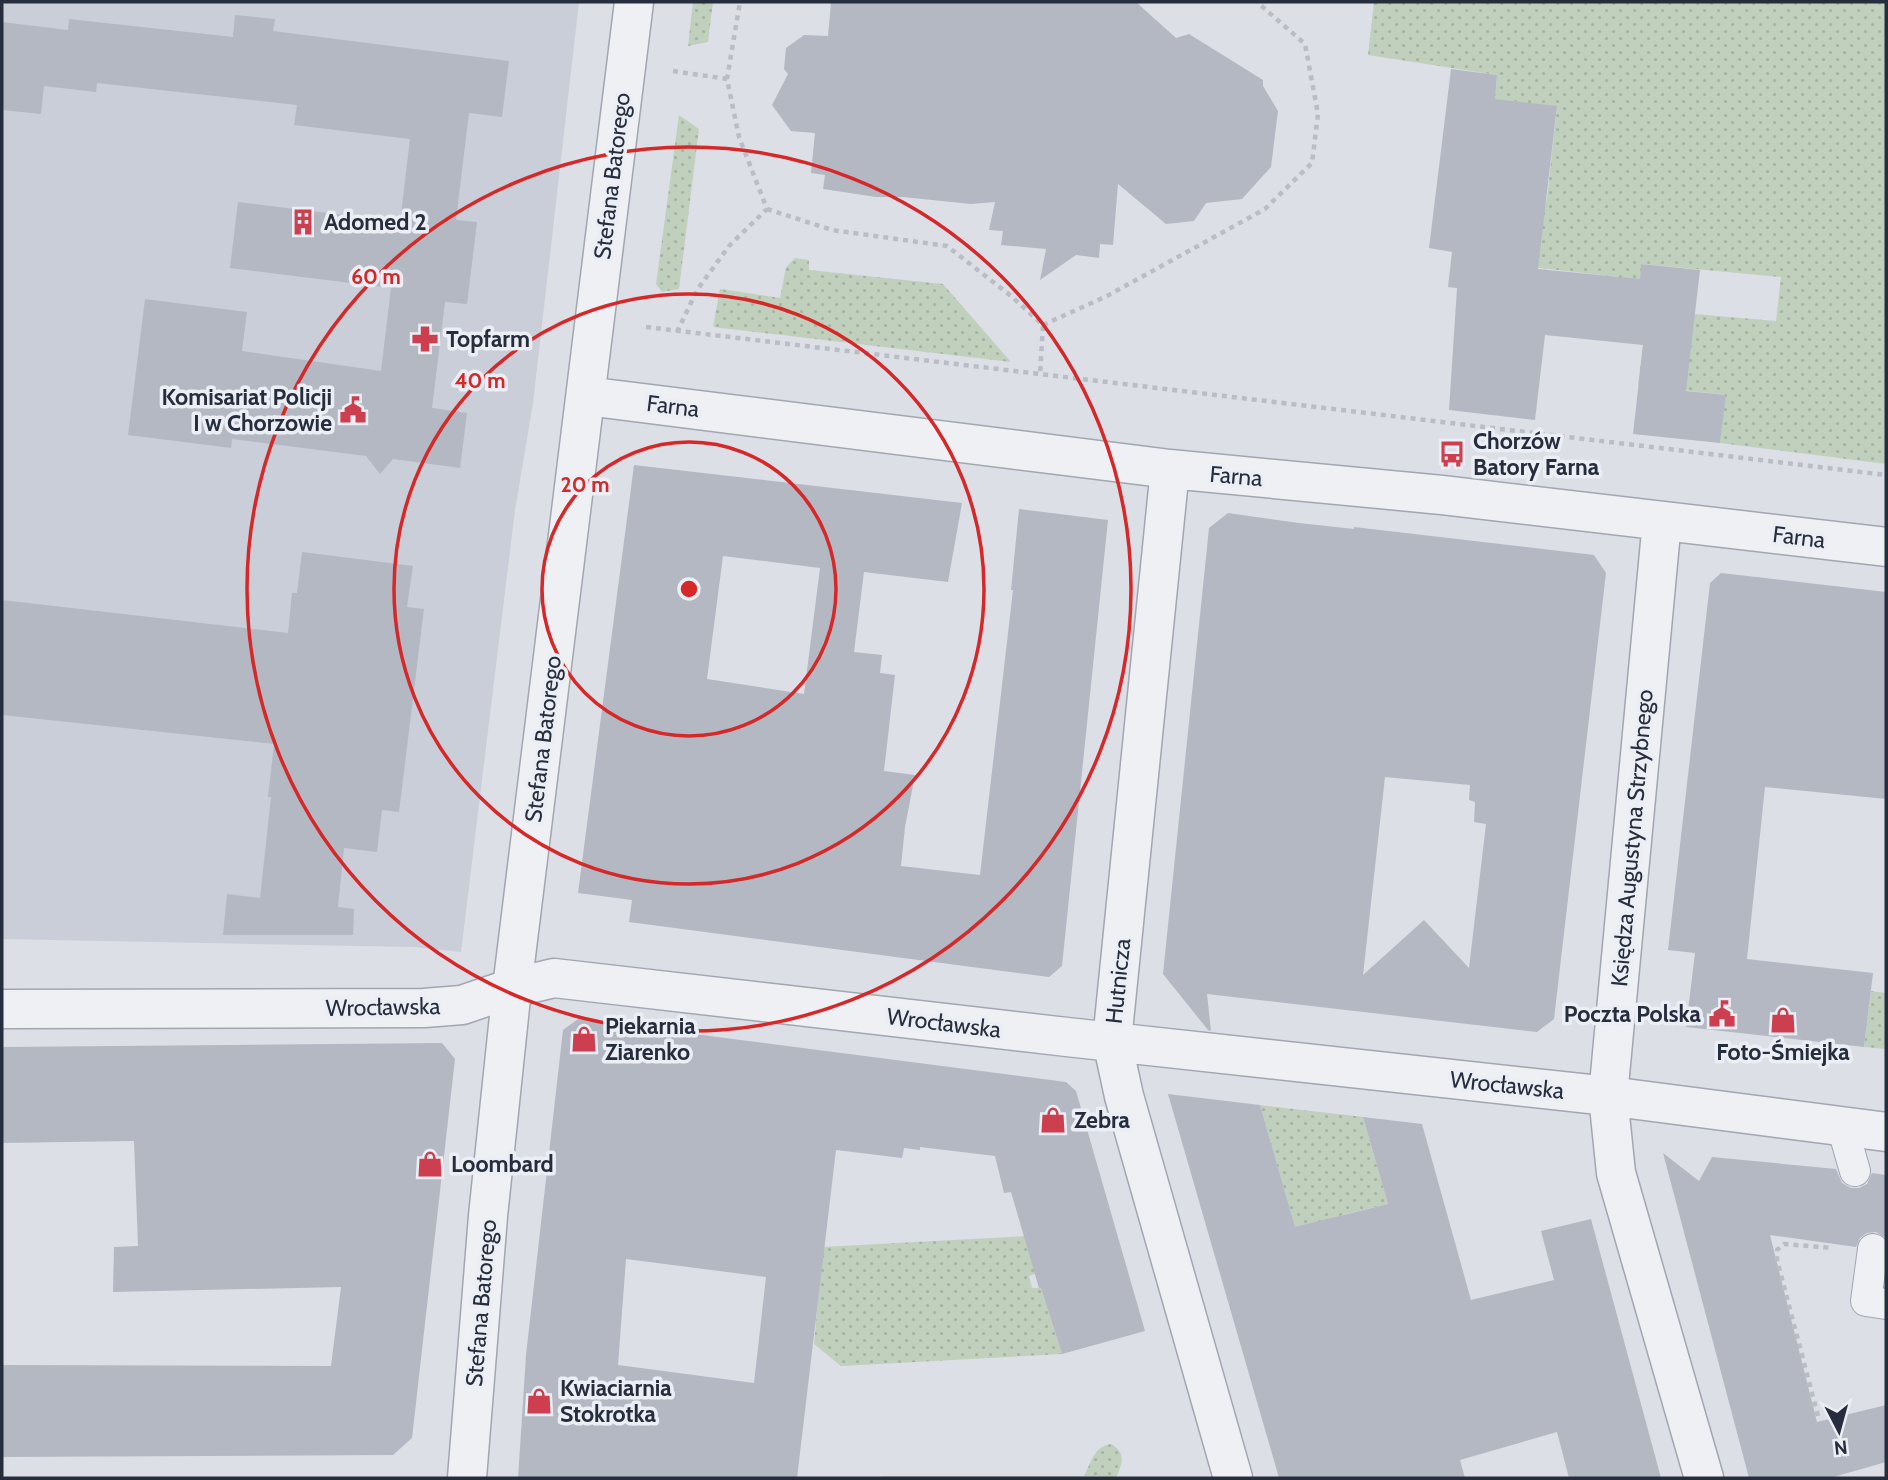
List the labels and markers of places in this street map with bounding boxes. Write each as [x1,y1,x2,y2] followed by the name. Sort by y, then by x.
[288,207,318,237] building icon: Adomed 2
[324,208,427,236] place label: Adomed 2
[410,324,440,354] pharmacy icon: Topfarm
[446,325,530,353] place label: Topfarm
[162,383,332,437] place label: Komisariat Policji I w Chorzowie
[338,395,368,425] public building icon: Komisariat Policji I w Chorzowie
[1473,427,1600,481] place label: Chorzów Batory Farna
[1437,439,1467,469] bus stop icon: Chorzów Batory Farna
[677,577,701,601] centre of rings
[1707,999,1737,1029] public building icon: Poczta Polska
[1564,1000,1702,1028] place label: Poczta Polska
[1768,1005,1798,1035] shop icon: Foto-Śmiejka
[605,1012,696,1066] place label: Piekarnia Ziarenko
[569,1024,599,1054] shop icon: Piekarnia Ziarenko
[1716,1038,1850,1066] place label: Foto-Śmiejka
[1038,1105,1068,1135] shop icon: Zebra
[1074,1106,1131,1134] place label: Zebra
[415,1149,445,1179] shop icon: Loombard
[451,1150,554,1178] place label: Loombard
[560,1374,672,1428] place label: Kwiaciarnia Stokrotka
[524,1386,554,1416] shop icon: Kwiaciarnia Stokrotka

